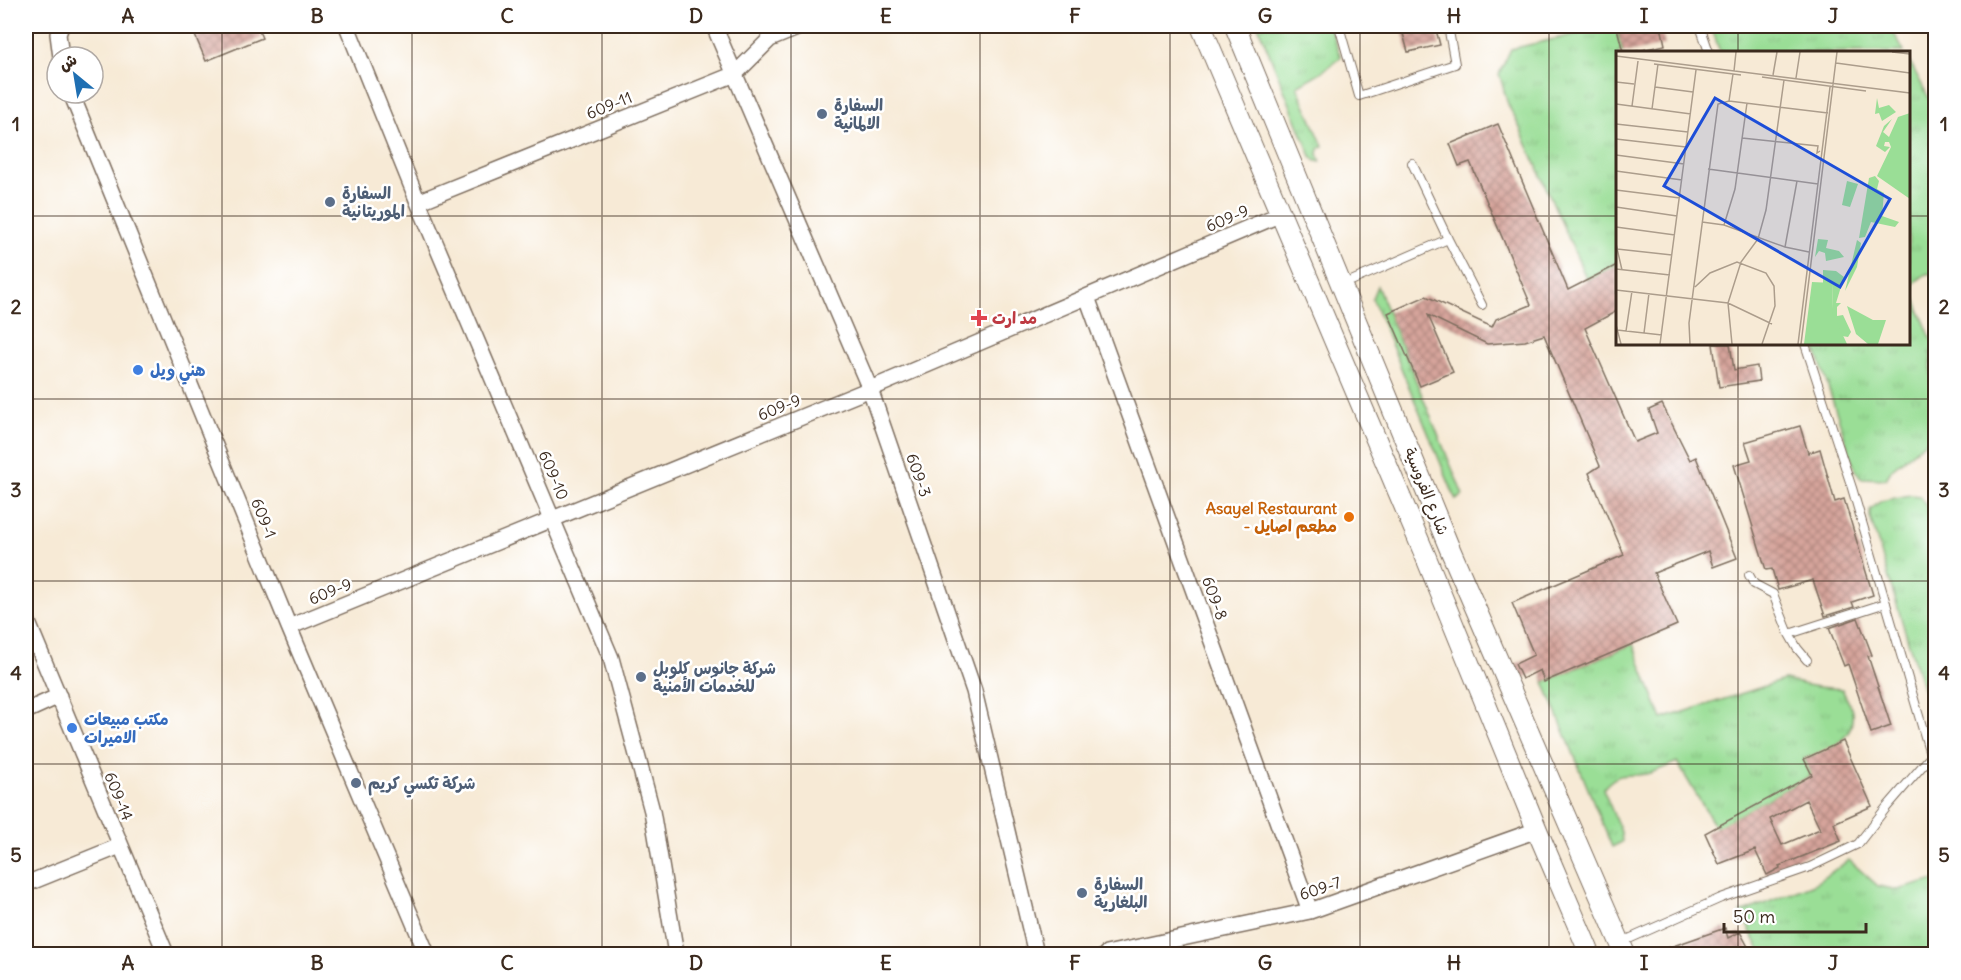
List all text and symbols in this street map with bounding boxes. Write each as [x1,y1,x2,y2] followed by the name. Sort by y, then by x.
[122,3,135,28] text: A
[310,3,324,28] text: B
[500,3,514,28] text: C
[689,3,703,28] text: D
[880,3,892,28] text: E
[1069,3,1081,28] text: F
[1258,3,1272,28] text: G
[1447,3,1461,28] text: H
[1640,3,1649,28] text: I
[1828,3,1839,28] text: J
[45,45,105,105] north arrow
[55,49,80,75] text: ش
[1616,51,1910,345] inset map
[583,87,635,123] street label: 609-11
[834,95,883,133] place label: السفارة الالمانية
[815,107,829,121] marker: السفارة الالمانية
[12,111,20,136] text: 1
[1940,111,1948,136] text: 1
[342,183,405,222] place label: السفارة الموريتانية
[323,195,337,209] marker: السفارة الموريتانية
[1202,200,1252,236] street label: 609-9
[11,294,22,319] text: 2
[1939,294,1950,319] text: 2
[992,308,1037,328] place label: مد ارت
[970,309,988,327] marker: مد ارت
[150,360,206,385] place label: هني ويل
[131,363,145,377] marker: هني ويل
[754,389,804,425] street label: 609-9
[1398,444,1454,539] street label: شارع الفروسية
[535,447,573,503] street label: 609-10
[902,451,936,499] street label: 609-3
[10,477,22,502] text: 3
[1938,477,1950,502] text: 3
[247,495,281,541] street label: 609-1
[1206,498,1338,539] place label: Asayel Restaurant - مطعم اصايل
[1342,510,1356,524] marker: Asayel Restaurant - مطعم اصايل
[305,573,355,609] street label: 609-9
[1198,573,1232,623] street label: 609-8
[653,658,776,696] place label: شركة جانوس كلوبل للخدمات الأمنية
[10,660,22,685] text: 4
[1938,660,1950,685] text: 4
[634,670,648,684] marker: شركة جانوس كلوبل للخدمات الأمنية
[84,709,169,747] place label: مكتب مبيعات الاميرات
[65,721,79,735] marker: مكتب مبيعات الاميرات
[100,769,138,823] street label: 609-14
[368,773,475,798] place label: شركة تكسي كريم
[349,776,363,790] marker: شركة تكسي كريم
[10,842,22,867] text: 5
[1938,842,1950,867] text: 5
[1296,872,1344,904] street label: 609-7
[1094,874,1147,912] place label: السفارة البلغارية
[1075,886,1089,900] marker: السفارة البلغارية
[1724,896,1866,934] scale bar
[1733,905,1775,928] text: 50 m
[122,950,135,975] text: A
[310,950,324,975] text: B
[500,950,514,975] text: C
[689,950,703,975] text: D
[880,950,892,975] text: E
[1069,950,1081,975] text: F
[1258,950,1272,975] text: G
[1447,950,1461,975] text: H
[1640,950,1649,975] text: I
[1828,950,1839,975] text: J

